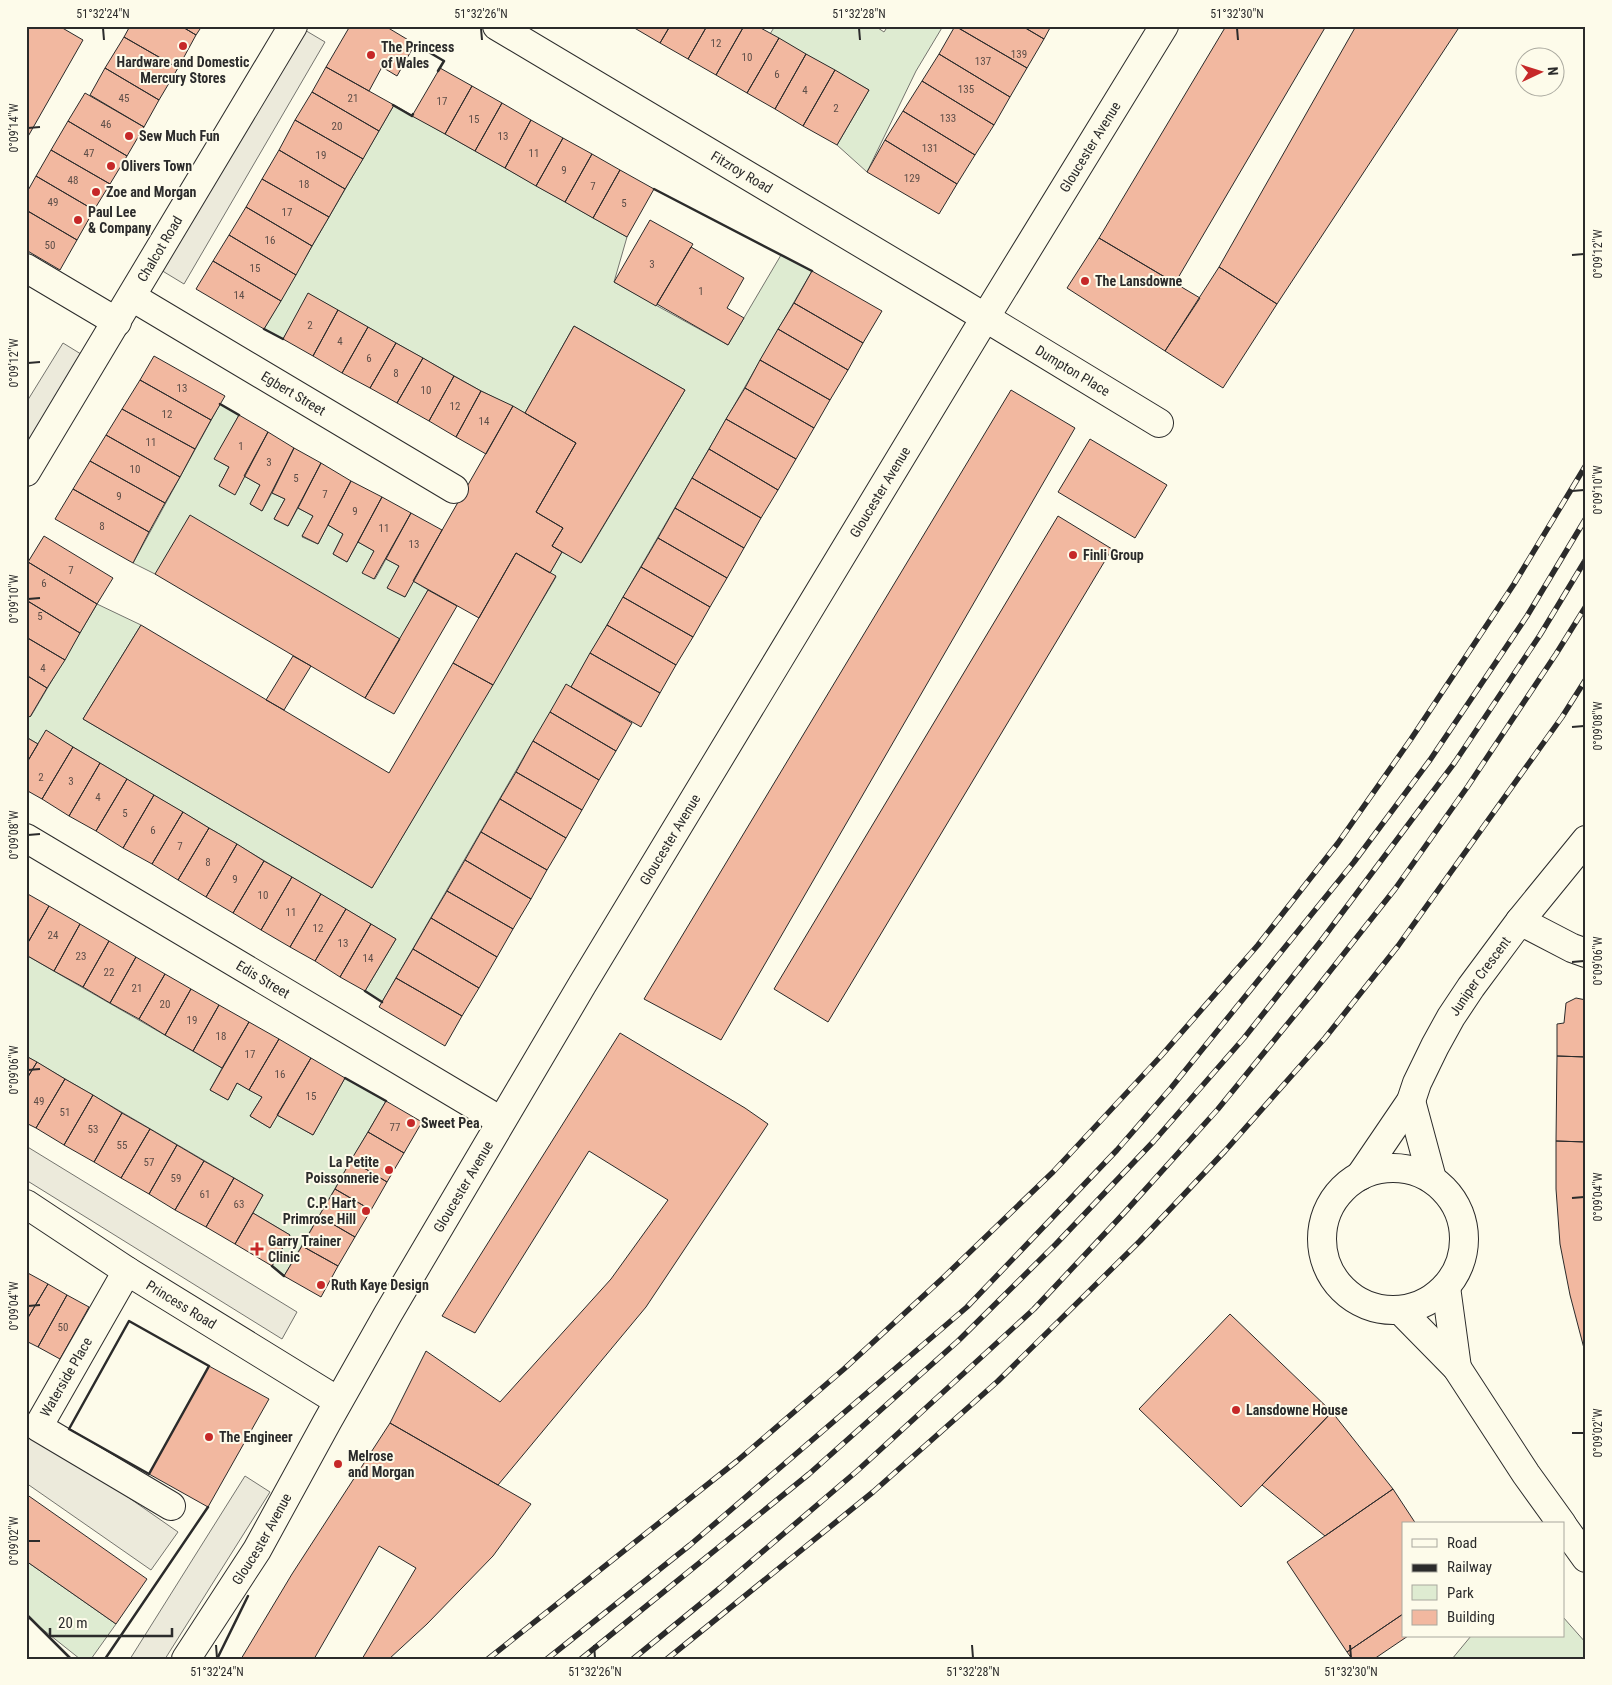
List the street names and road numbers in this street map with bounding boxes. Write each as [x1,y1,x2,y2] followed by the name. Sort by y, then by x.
[1056,98,1124,195] street label: Gloucester Avenue
[708,148,775,196] street label: Fitzroy Road
[134,213,185,285] street label: Chalcot Road
[1033,342,1113,400] street label: Dumpton Place
[258,368,329,419] street label: Egbert Street
[846,443,914,540] street label: Gloucester Avenue
[636,791,704,888] street label: Gloucester Avenue
[1446,933,1514,1019] street label: Juniper Crescent
[233,957,293,1001] street label: Edis Street
[430,1138,497,1235] street label: Gloucester Avenue
[143,1277,219,1332] street label: Princess Road
[37,1334,95,1420] street label: Waterside Place
[229,1490,295,1588] street label: Gloucester Avenue

